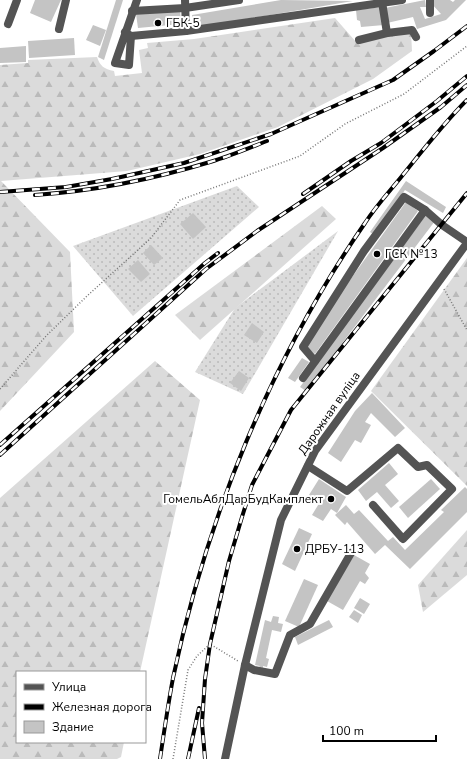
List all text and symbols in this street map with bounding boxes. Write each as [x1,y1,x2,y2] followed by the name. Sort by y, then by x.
[166,15,200,31] place label: ГБК-5
[153,18,163,28] marker: ГБК-5
[385,246,438,262] place label: ГСК №13
[372,249,382,259] marker: ГСК №13
[294,368,364,458] street label: Дарожная вуліца
[163,491,324,507] place label: ГомельАблДарБудКамплект
[326,494,336,504] marker: ГомельАблДарБудКамплект
[305,541,364,557] place label: ДРБУ-113
[292,544,302,554] marker: ДРБУ-113
[16,671,146,743] legend
[51,679,86,695] text: Улица
[52,699,152,715] text: Железная дорога
[323,717,436,743] scale bar
[52,719,94,735] text: Здание
[329,723,364,739] text: 100 m

